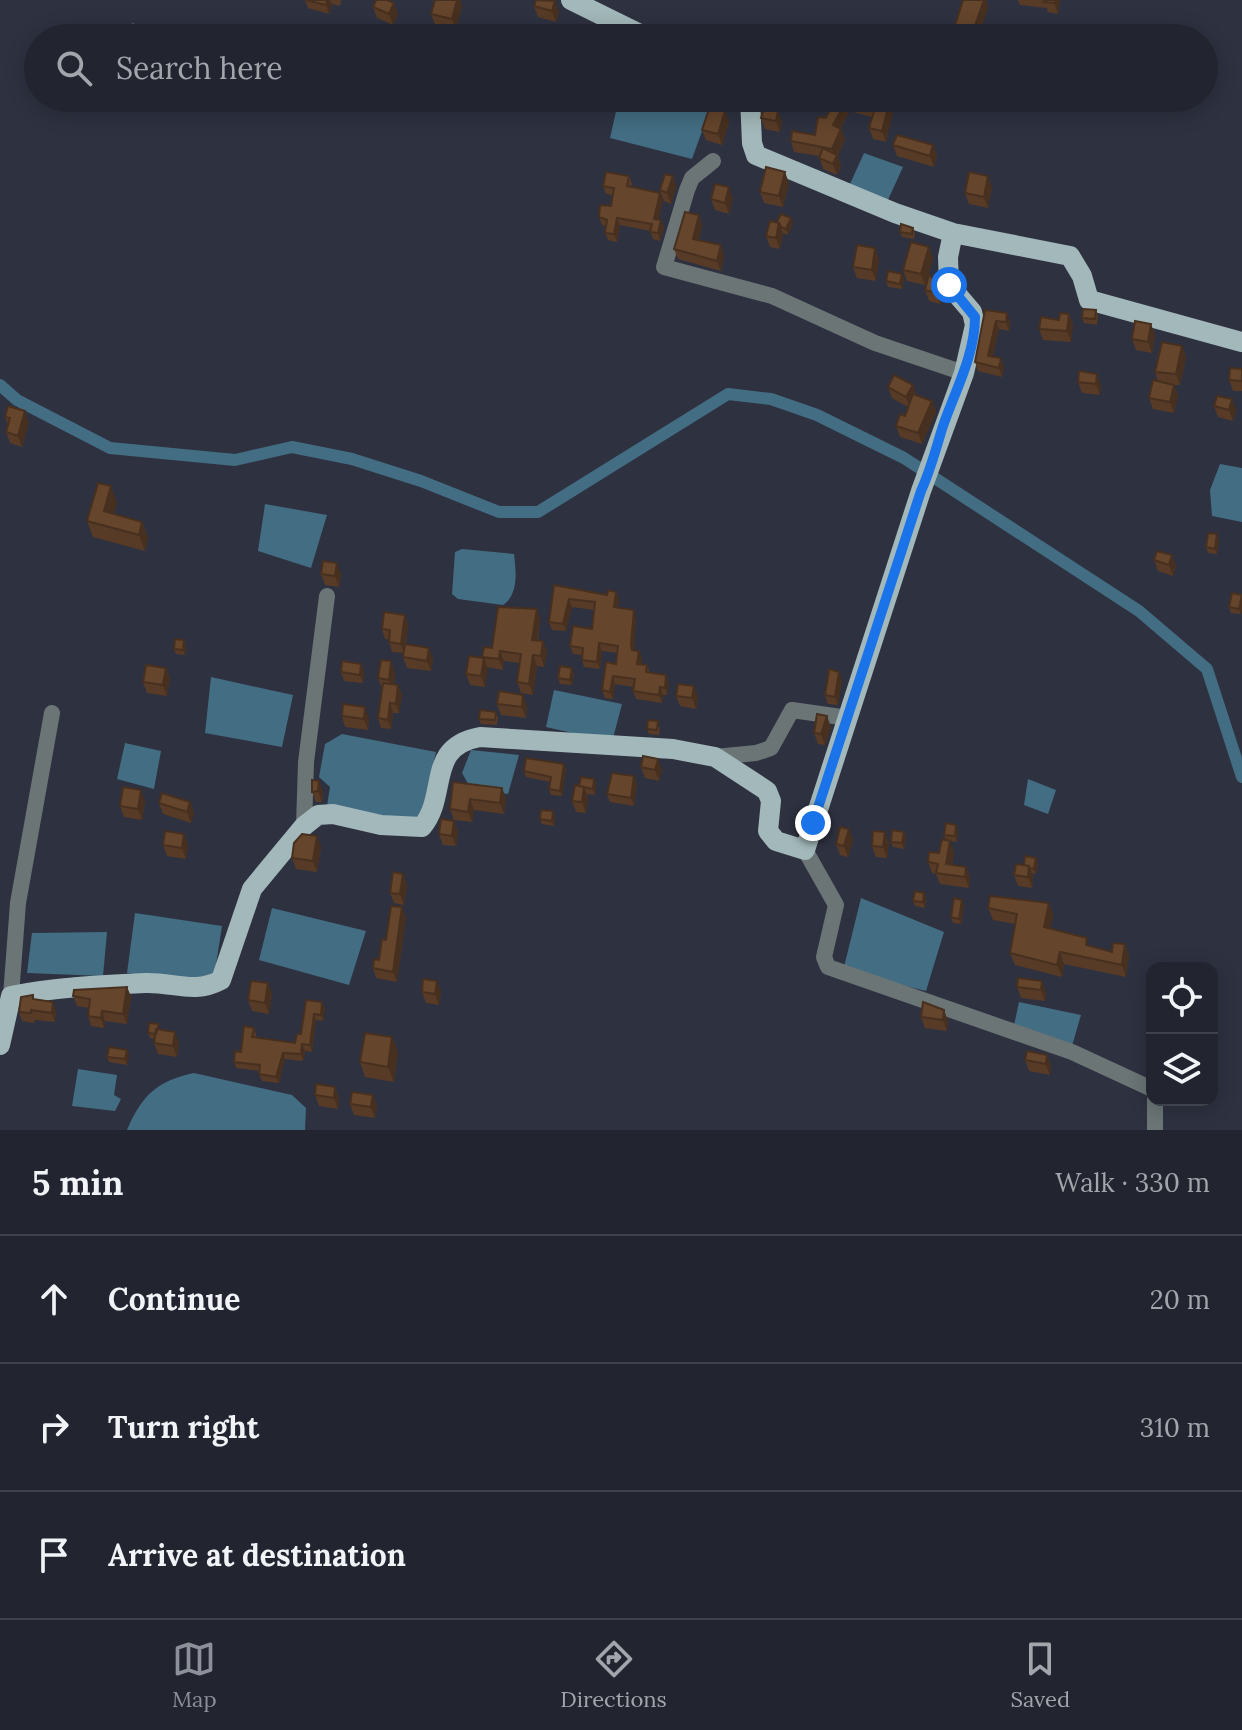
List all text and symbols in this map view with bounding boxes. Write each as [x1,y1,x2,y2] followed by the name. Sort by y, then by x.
[24,24,1218,112] search box
[52,46,96,90] icon: search
[116,49,283,87] text: Search here
[931,267,967,303] route start
[795,805,831,841] route end
[1146,962,1218,1106] map controls
[1146,962,1218,1034] button: locate
[1146,1034,1218,1106] button: layers
[32,1161,123,1204] text: 5 min
[1055,1166,1210,1199] text: Walk · 330 m
[32,1277,76,1321] icon: ahead
[108,1280,240,1318] text: Continue
[1150,1283,1210,1316] text: 20 m
[32,1405,76,1449] icon: right
[108,1408,259,1446] text: Turn right
[1140,1411,1210,1444] text: 310 m
[32,1533,76,1577] icon: arrive
[108,1536,406,1574] text: Arrive at destination
[172,1637,217,1713] tab: Map
[560,1637,667,1713] tab: Directions
[1011,1637,1070,1713] tab: Saved

